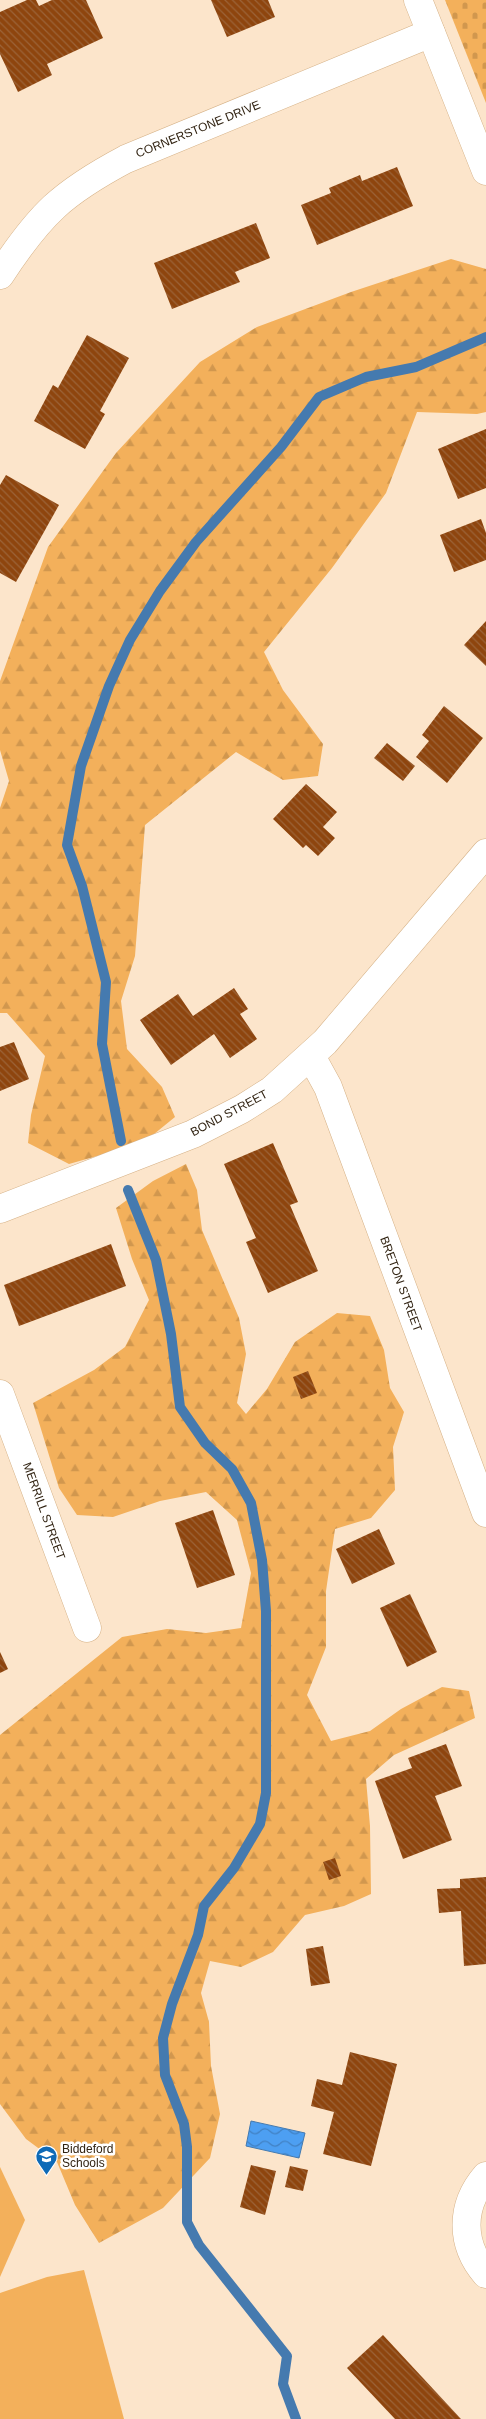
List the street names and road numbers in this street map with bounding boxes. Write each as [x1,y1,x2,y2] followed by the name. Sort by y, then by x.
[134,98,262,160] street label: CORNERSTONE DRIVE
[188,1086,271,1139] street label: BOND STREET
[377,1234,425,1334] street label: BRETON STREET
[20,1461,68,1562] street label: MERRILL STREET

